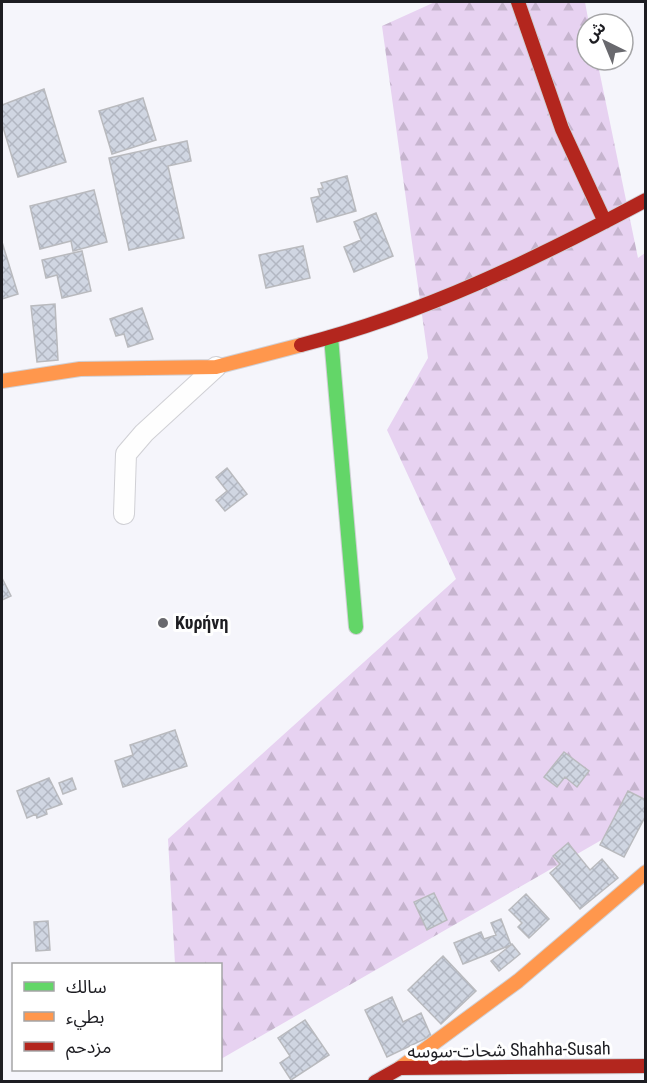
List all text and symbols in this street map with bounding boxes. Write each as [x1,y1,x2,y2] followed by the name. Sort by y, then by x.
[575,12,635,72] north arrow
[581,17,610,46] text: ش
[175,612,228,633] place label: Κυρήνη
[156,616,170,630] marker: Κυρήνη
[12,963,222,1071] legend
[66,976,107,997] text: سالك
[66,1006,104,1030] text: بطيء
[66,1036,111,1060] text: مزدحم
[407,1037,611,1063] street label: شحات-سوسه Shahha-Susah

